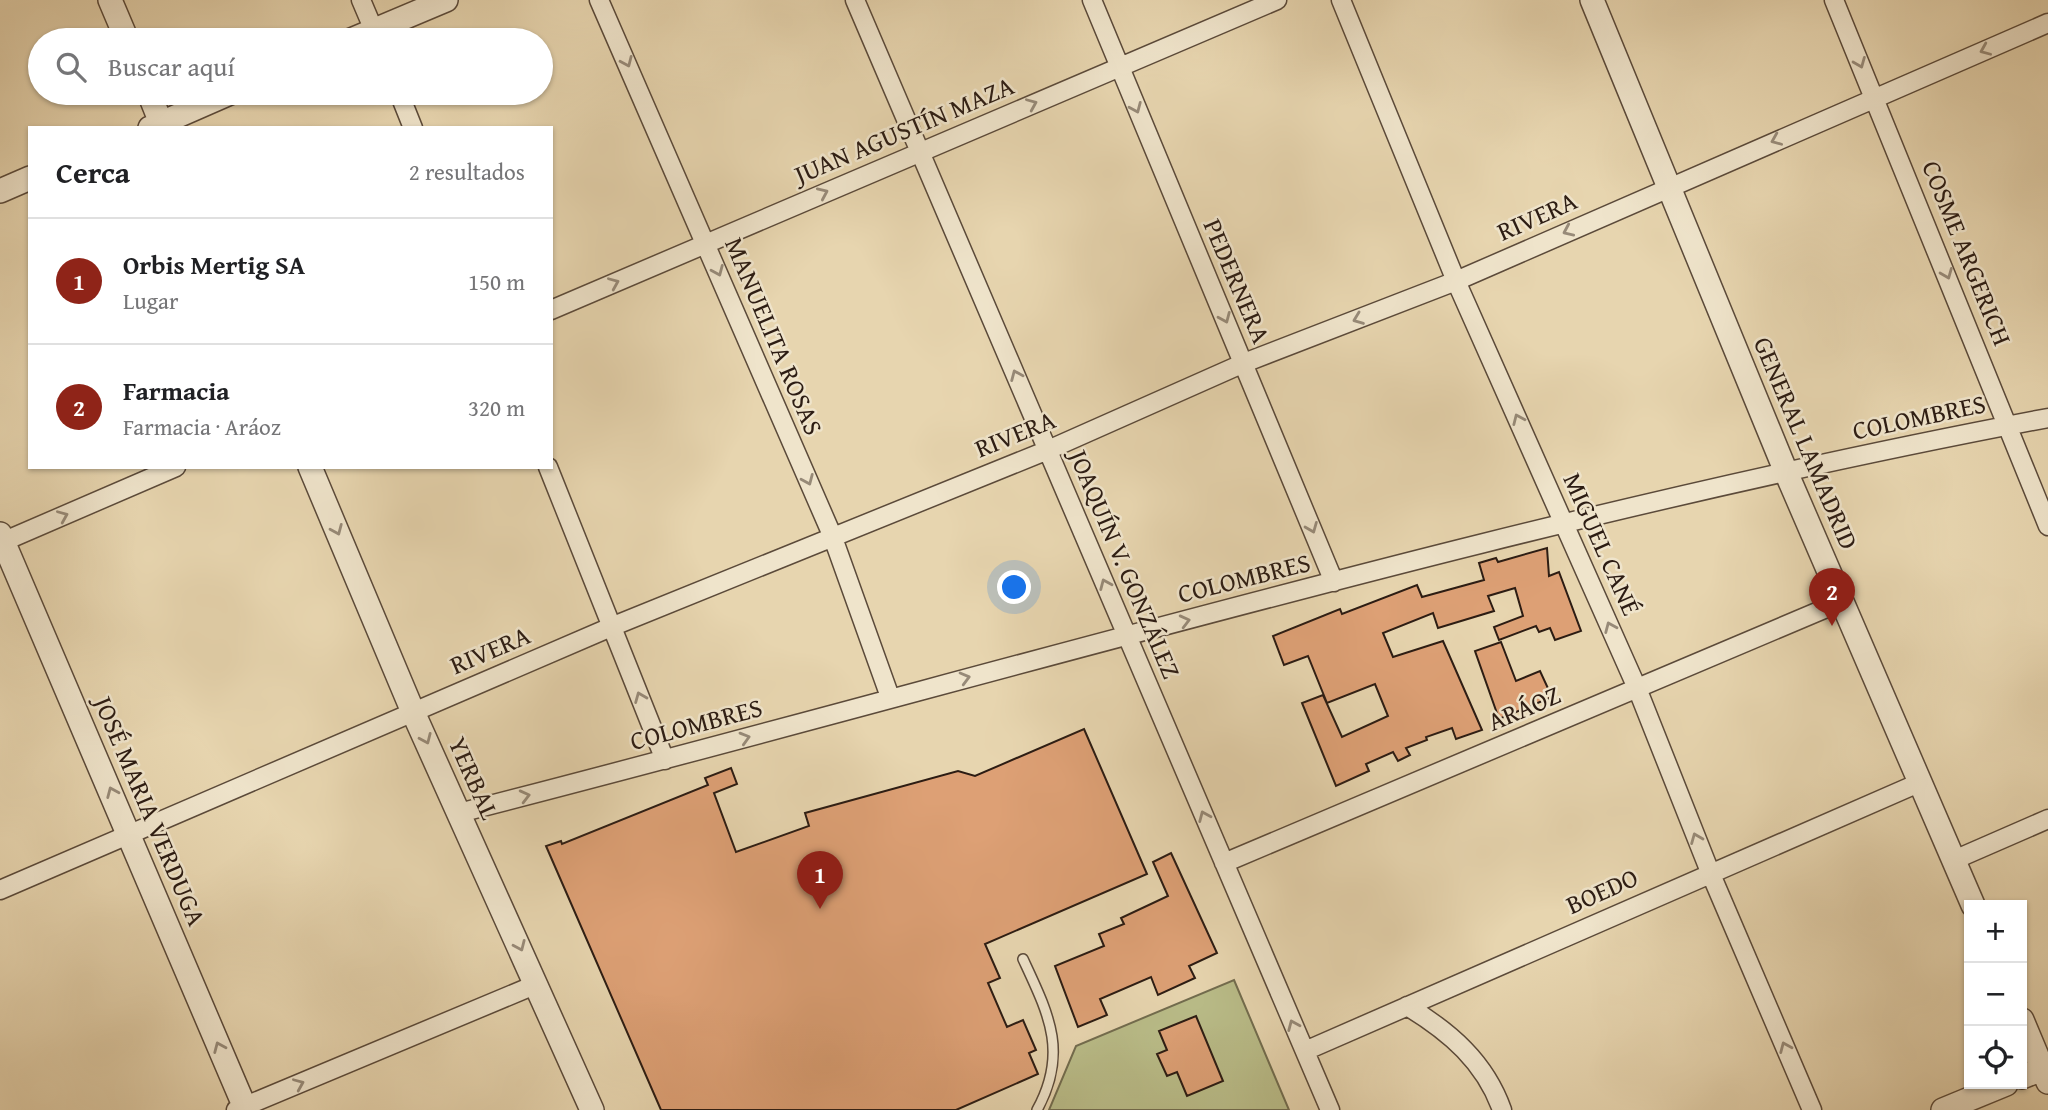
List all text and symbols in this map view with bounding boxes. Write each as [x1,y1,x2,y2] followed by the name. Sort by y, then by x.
[28,28,553,105] search box
[1980,42,1993,56] one-way arrow
[108,47,235,86] text: Buscar aquí
[52,48,90,86] icon: search
[618,56,632,68] one-way arrow
[1852,57,1866,69] one-way arrow
[785,66,1020,195] street label: JUAN AGUSTÍN MAZA
[1026,98,1038,112] one-way arrow
[1128,102,1142,114] one-way arrow
[1771,132,1784,146] one-way arrow
[56,150,130,194] text: Cerca
[1913,154,2022,351] street label: COSME ARGERICH
[409,155,525,188] text: 2 resultados
[1491,181,1583,250] street label: RIVERA
[816,187,828,201] one-way arrow
[1194,212,1281,349] street label: PEDERNERA
[1563,223,1575,237] one-way arrow
[715,231,834,441] street label: MANUELITA ROSAS
[123,245,305,284] text: Orbis Mertig SA
[710,264,724,276] one-way arrow
[73,265,85,298] text: 1
[468,265,525,298] text: 150 m
[1938,267,1952,279] one-way arrow
[607,278,619,292] one-way arrow
[123,284,178,317] text: Lugar
[1353,310,1365,324] one-way arrow
[1216,311,1230,323] one-way arrow
[1744,330,1869,555] street label: GENERAL LAMADRID
[1010,369,1024,381] one-way arrow
[123,371,230,410] text: Farmacia
[1849,383,1989,450] street label: COLOMBRES
[73,391,85,424] text: 2
[468,391,525,424] text: 320 m
[969,400,1061,467] street label: RIVERA
[123,410,281,443] text: Farmacia · Aráoz
[1512,414,1526,426] one-way arrow
[1058,441,1191,684] street label: JOAQUÍN V. GONZÁLEZ
[1554,466,1651,621] street label: MIGUEL CANÉ
[800,473,814,485] one-way arrow
[55,510,68,524] one-way arrow
[1303,522,1317,534] one-way arrow
[328,523,342,535] one-way arrow
[1174,542,1314,613] street label: COLOMBRES
[1809,568,1855,626] pin: 2
[997,570,1031,604] your location
[1099,578,1113,591] one-way arrow
[444,615,536,684] street label: RIVERA
[1179,615,1191,629] one-way arrow
[1604,622,1618,634] one-way arrow
[959,672,971,686] one-way arrow
[1481,675,1566,740] street label: ARÁOZ
[83,687,217,932] street label: JOSÉ MARIA VERDUGA
[625,687,766,760] street label: COLOMBRES
[634,692,648,704] one-way arrow
[439,730,510,826] street label: YERBAL
[418,732,432,745] one-way arrow
[739,732,751,746] one-way arrow
[106,787,120,799] one-way arrow
[519,790,531,804] one-way arrow
[1198,810,1212,823] one-way arrow
[1691,832,1705,844] one-way arrow
[797,851,843,909] pin: 1
[1559,857,1644,924] street label: BOEDO
[1964,900,2027,1089] map controls
[1964,900,2027,963] button: +
[512,939,526,952] one-way arrow
[1964,963,2027,1026] button: −
[1288,1019,1302,1031] one-way arrow
[1964,1026,2027,1089] button: locate
[214,1042,228,1054] one-way arrow
[1779,1042,1793,1055] one-way arrow
[292,1078,304,1092] one-way arrow

